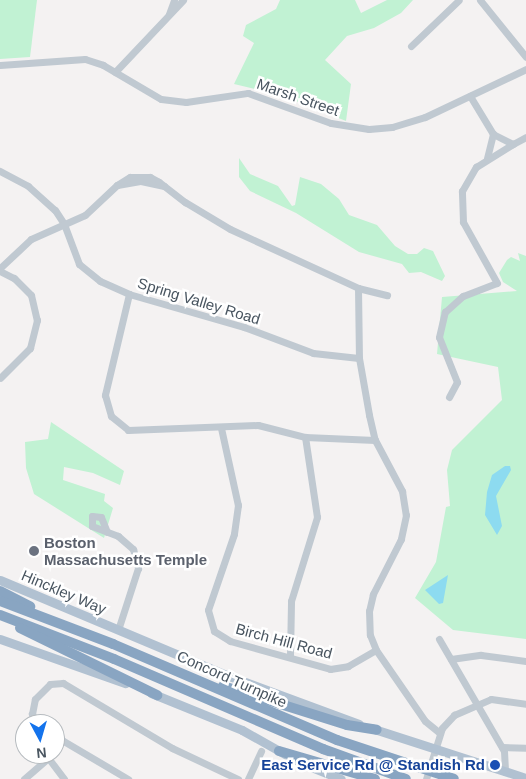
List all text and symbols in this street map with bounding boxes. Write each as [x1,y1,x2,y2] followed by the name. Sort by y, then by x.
[254,75,342,119] street label: Marsh Street
[136,274,262,328] street label: Spring Valley Road
[44,533,207,568] place label: Boston Massachusetts Temple
[28,545,40,557] marker: Boston Massachusetts Temple
[19,566,109,618] street label: Hinckley Way
[234,619,334,663] street label: Birch Hill Road
[174,647,290,711] street label: Concord Turnpike
[15,714,65,764] north arrow
[36,744,47,761] text: N
[261,756,485,774] place label: East Service Rd @ Standish Rd
[489,759,501,771] marker: East Service Rd @ Standish Rd

